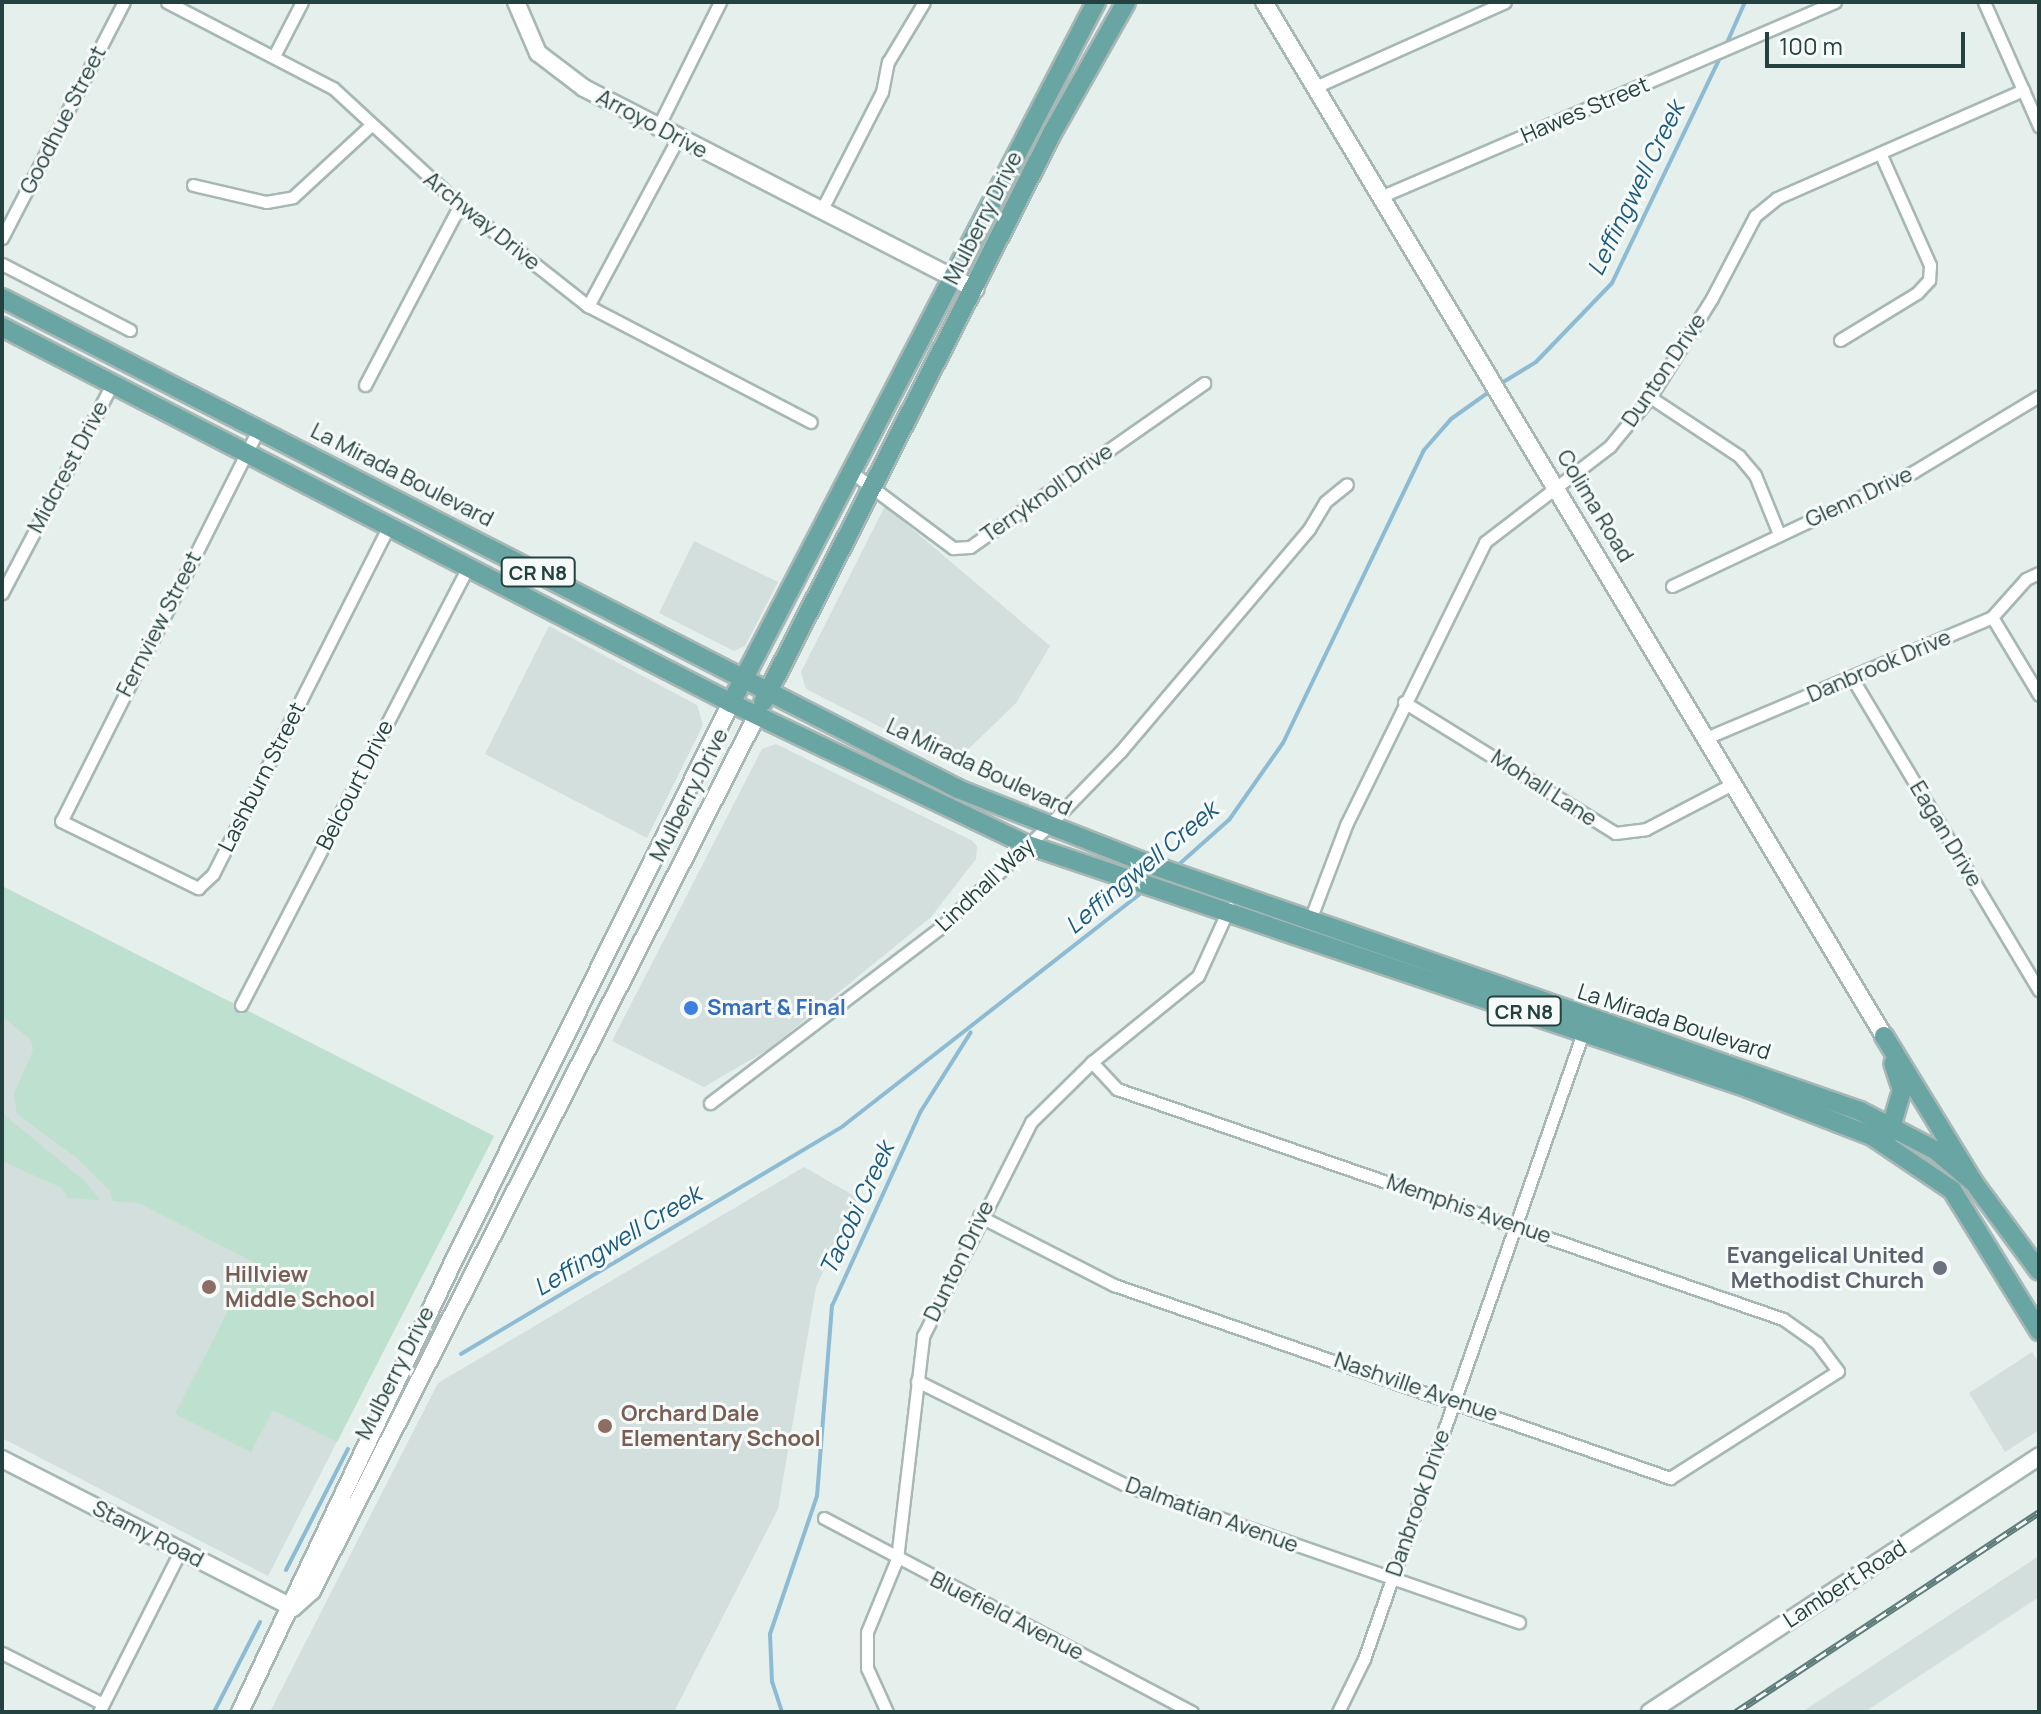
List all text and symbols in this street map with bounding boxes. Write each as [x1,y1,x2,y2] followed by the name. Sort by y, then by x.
[1769,16,1969,66] scale bar
[1779,29,1843,62] text: 100 m
[14,42,112,198] street label: Goodhue Street
[1517,71,1653,149] street label: Hawes Street
[592,84,712,164] street label: Arroyo Drive
[1580,96,1690,280] water label: Leffingwell Creek
[938,147,1028,289] street label: Mulberry Drive
[418,166,546,276] street label: Archway Drive
[1616,308,1712,432] street label: Dunton Drive
[22,397,114,537] street label: Midcrest Drive
[306,418,498,532] street label: La Mirada Boulevard
[976,438,1118,548] street label: Terryknoll Drive
[1551,445,1639,567] street label: Colima Road
[1801,461,1917,533] street label: Glenn Drive
[111,547,207,701] street label: Fernview Street
[500,556,576,588] road number: CR N8
[1803,624,1955,708] street label: Danbrook Drive
[213,698,311,856] street label: Lashburn Street
[882,712,1076,822] street label: La Mirada Boulevard
[311,716,399,854] street label: Belcourt Drive
[644,724,734,866] street label: Mulberry Drive
[1486,744,1602,832] street label: Mohall Lane
[1904,776,1988,892] street label: Eagan Drive
[1059,795,1223,939] water label: Leffingwell Creek
[930,833,1040,937] street label: Lindhall Way
[1574,978,1774,1066] street label: La Mirada Boulevard
[707,995,846,1021] place label: Smart & Final
[1486,995,1562,1027] road number: CR N8
[682,999,700,1017] marker: Smart & Final
[813,1137,899,1279] water label: Tacobi Creek
[1383,1168,1555,1250] street label: Memphis Avenue
[528,1179,706,1301] water label: Leffingwell Creek
[918,1196,1000,1326] street label: Dunton Drive
[1727,1242,1924,1294] place label: Evangelical United Methodist Church
[1931,1259,1949,1277] marker: Evangelical United Methodist Church
[225,1261,375,1312] place label: Hillview Middle School
[200,1278,218,1296] marker: Hillview Middle School
[350,1302,440,1444] street label: Mulberry Drive
[1331,1347,1501,1427] street label: Nashville Avenue
[621,1400,821,1452] place label: Orchard Dale Elementary School
[596,1417,614,1435] marker: Orchard Dale Elementary School
[1381,1426,1455,1580] street label: Danbrook Drive
[1122,1471,1302,1559] street label: Dalmatian Avenue
[88,1495,208,1573] street label: Stamy Road
[1779,1534,1911,1634] street label: Lambert Road
[926,1566,1088,1666] street label: Bluefield Avenue

